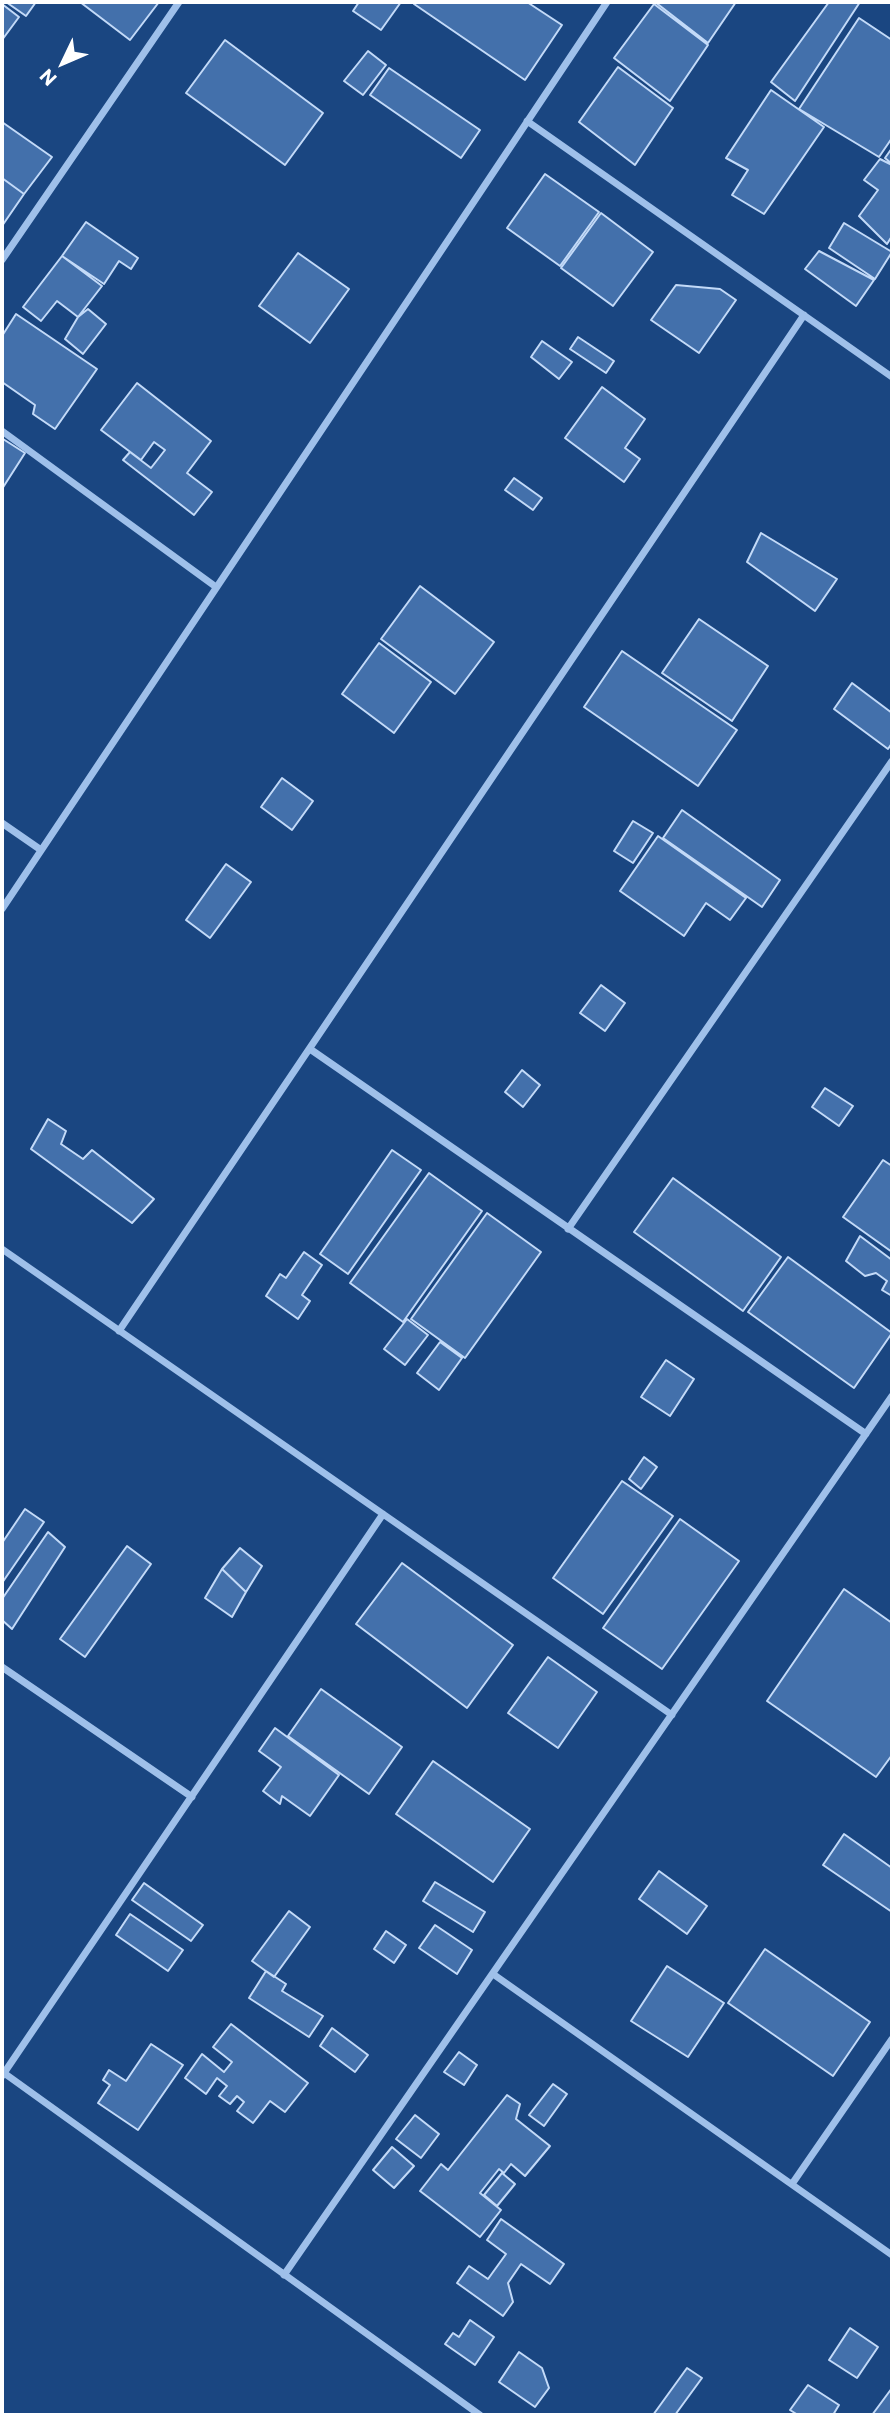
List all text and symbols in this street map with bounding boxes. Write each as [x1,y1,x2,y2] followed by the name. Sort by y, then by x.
[28,28,98,98] north arrow
[34,65,61,91] text: N

